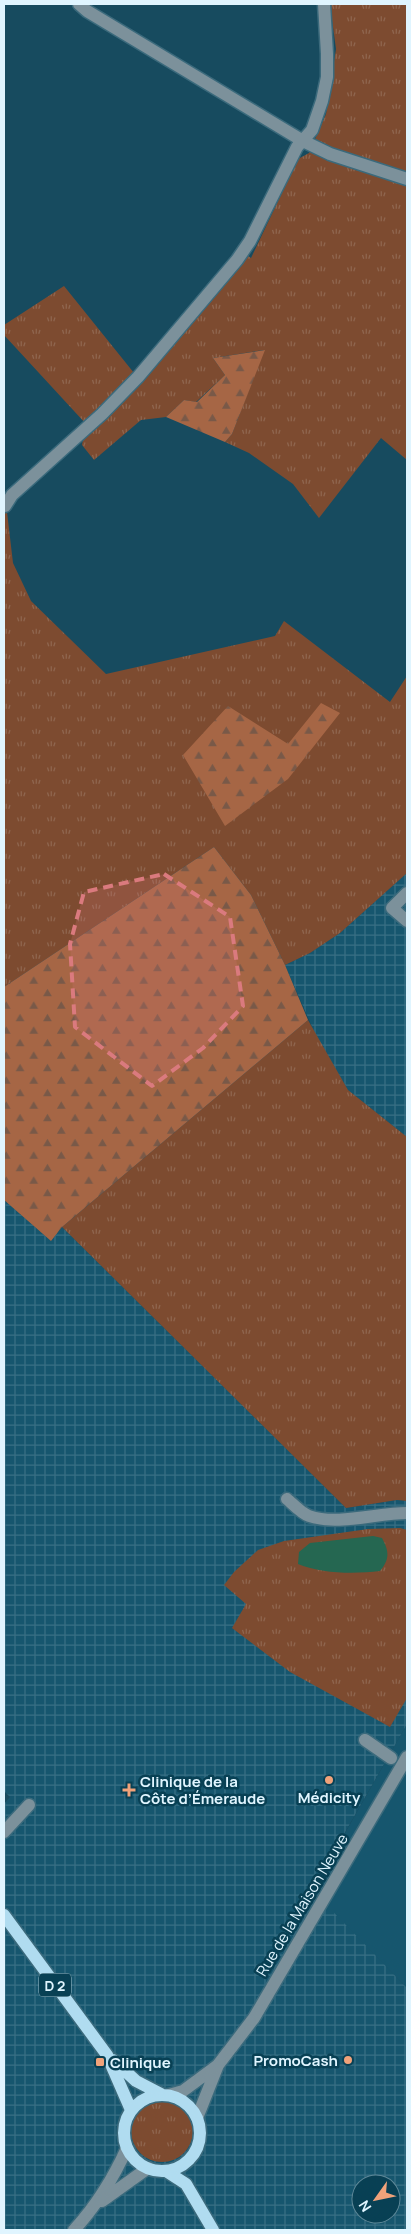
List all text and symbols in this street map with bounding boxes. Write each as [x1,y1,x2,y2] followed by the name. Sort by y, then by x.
[140,1771,265,1809] place label: Clinique de la Côte d’Émeraude
[323,1774,335,1786] marker: Médicity
[122,1783,136,1797] marker: Clinique de la Côte d’Émeraude
[298,1787,361,1808] place label: Médicity
[251,1830,353,1980] street label: Rue de la Maison Neuve
[39,1974,71,1996] road number: D 2
[253,2050,338,2071] place label: PromoCash
[110,2052,171,2073] place label: Clinique
[342,2054,354,2066] marker: PromoCash
[94,2056,106,2068] marker: Clinique
[351,2174,401,2224] north arrow
[354,2197,375,2216] text: N

